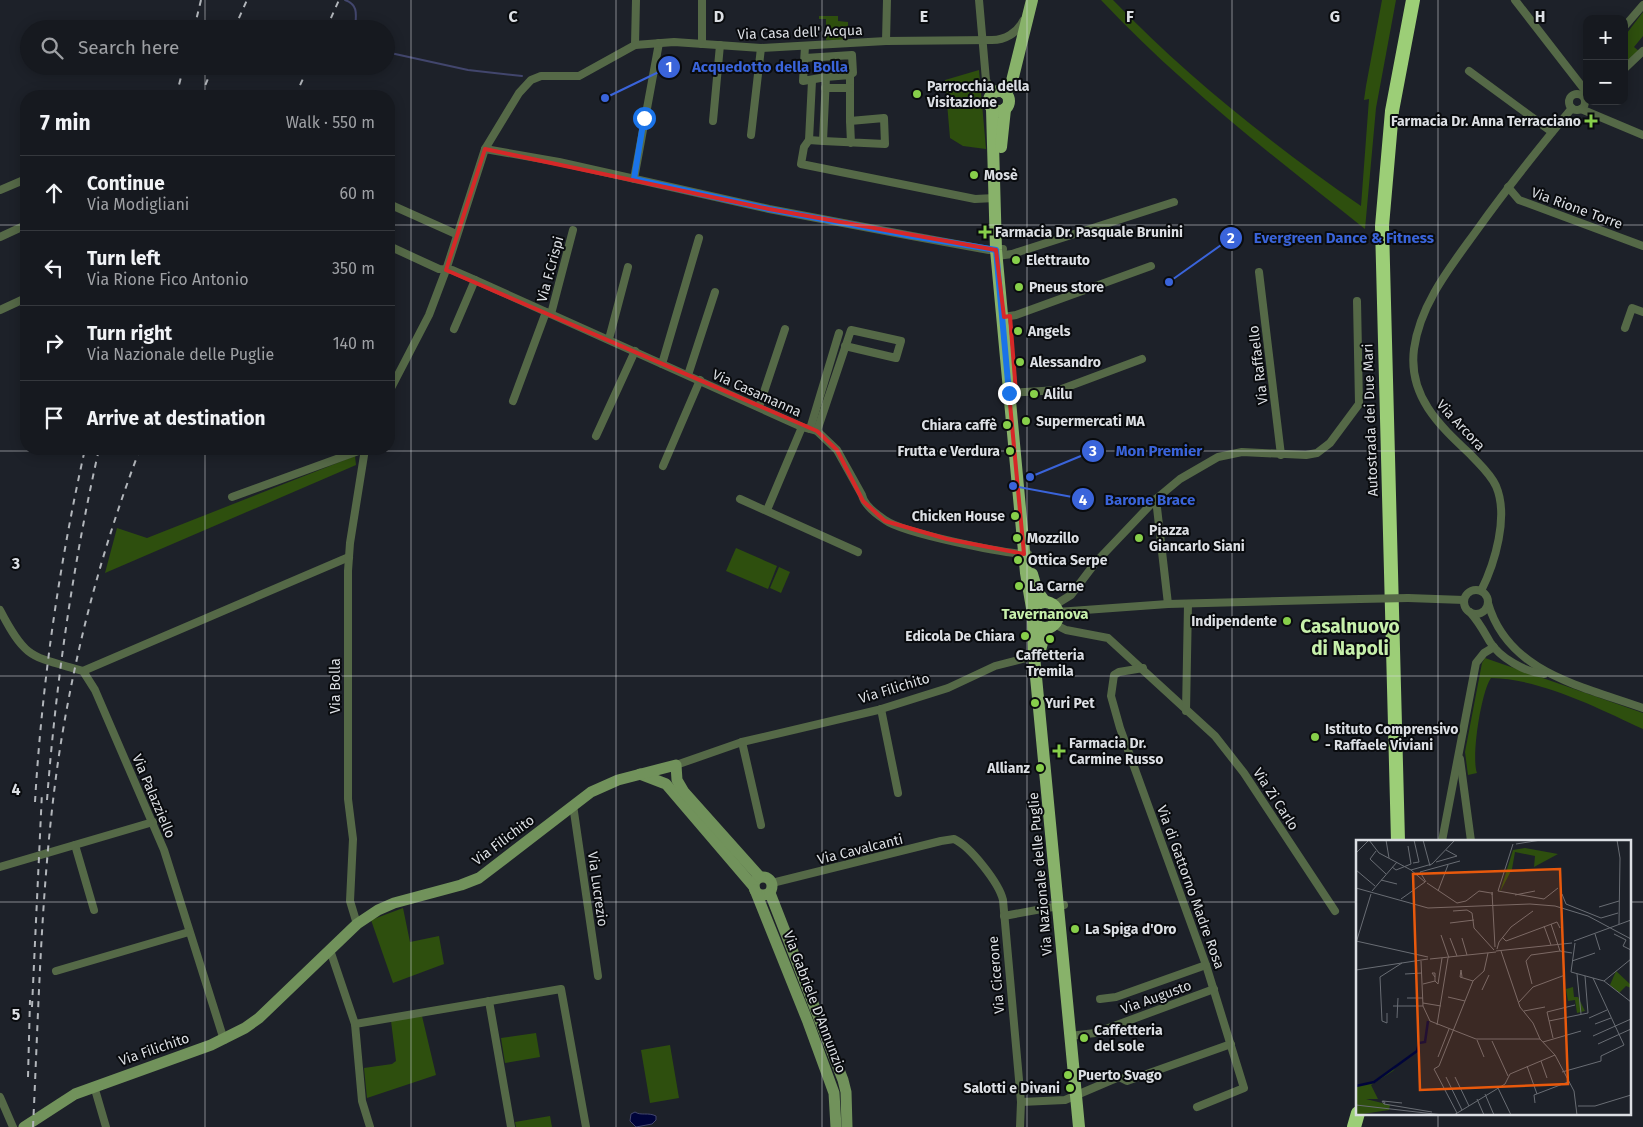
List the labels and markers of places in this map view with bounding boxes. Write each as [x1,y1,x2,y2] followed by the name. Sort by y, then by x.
[657,52,858,82] callout: Acquedotto della Bolla
[926,78,1030,111] place label: Parrocchia della Visitazione
[911,88,923,100] marker: Parrocchia della Visitazione
[1391,113,1581,130] place label: Farmacia Dr. Anna Terracciano
[1585,115,1597,127] marker: Farmacia Dr. Anna Terracciano
[984,167,1018,184] place label: Mosè
[968,169,980,181] marker: Mosè
[1218,223,1444,253] callout: Evergreen Dance & Fitness
[995,224,1183,241] place label: Farmacia Dr. Pasquale Brunini
[979,226,991,238] marker: Farmacia Dr. Pasquale Brunini
[1026,252,1090,269] place label: Elettrauto
[1010,254,1022,266] marker: Elettrauto
[1029,279,1104,296] place label: Pneus store
[1013,281,1025,293] marker: Pneus store
[1027,323,1071,340] place label: Angels
[1012,325,1024,337] marker: Angels
[1029,354,1101,371] place label: Alessandro
[1014,356,1026,368] marker: Alessandro
[1043,386,1073,403] place label: Alilu
[1028,388,1040,400] marker: Alilu
[1036,413,1145,430] place label: Supermercati MA
[1020,415,1032,427] marker: Supermercati MA
[921,417,997,434] place label: Chiara caffè
[1001,419,1013,431] marker: Chiara caffè
[1081,436,1212,466] callout: Mon Premier
[898,443,1000,460] place label: Frutta e Verdura
[1004,445,1016,457] marker: Frutta e Verdura
[1070,484,1206,514] callout: Barone Brace
[912,508,1005,525] place label: Chicken House
[1009,510,1021,522] marker: Chicken House
[1149,522,1245,555] place label: Piazza Giancarlo Siani
[1027,530,1079,547] place label: Mozzillo
[1011,532,1023,544] marker: Mozzillo
[1133,532,1145,544] marker: Piazza Giancarlo Siani
[1028,552,1108,569] place label: Ottica Serpe
[1012,554,1024,566] marker: Ottica Serpe
[1029,578,1084,595] place label: La Carne
[1013,580,1025,592] marker: La Carne
[1191,613,1277,630] place label: Indipendente
[1281,615,1293,627] marker: Indipendente
[905,628,1015,645] place label: Edicola De Chiara
[1019,630,1031,642] marker: Edicola De Chiara
[1044,633,1056,645] marker: Caffetteria Tremila
[1016,647,1085,680] place label: Caffetteria Tremila
[1044,695,1095,712] place label: Yuri Pet
[1029,697,1041,709] marker: Yuri Pet
[1325,721,1458,754] place label: Istituto Comprensivo - Raffaele Viviani
[1309,731,1321,743] marker: Istituto Comprensivo - Raffaele Viviani
[1069,735,1163,768] place label: Farmacia Dr. Carmine Russo
[1053,745,1065,757] marker: Farmacia Dr. Carmine Russo
[986,760,1031,777] place label: Allianz
[1034,762,1046,774] marker: Allianz
[1085,921,1177,938] place label: La Spiga d'Oro
[1069,923,1081,935] marker: La Spiga d'Oro
[1094,1022,1163,1055] place label: Caffetteria del sole
[1078,1032,1090,1044] marker: Caffetteria del sole
[1078,1067,1162,1084] place label: Puerto Svago
[1062,1069,1074,1081] marker: Puerto Svago
[963,1080,1060,1097] place label: Salotti e Divani
[1064,1082,1076,1094] marker: Salotti e Divani

